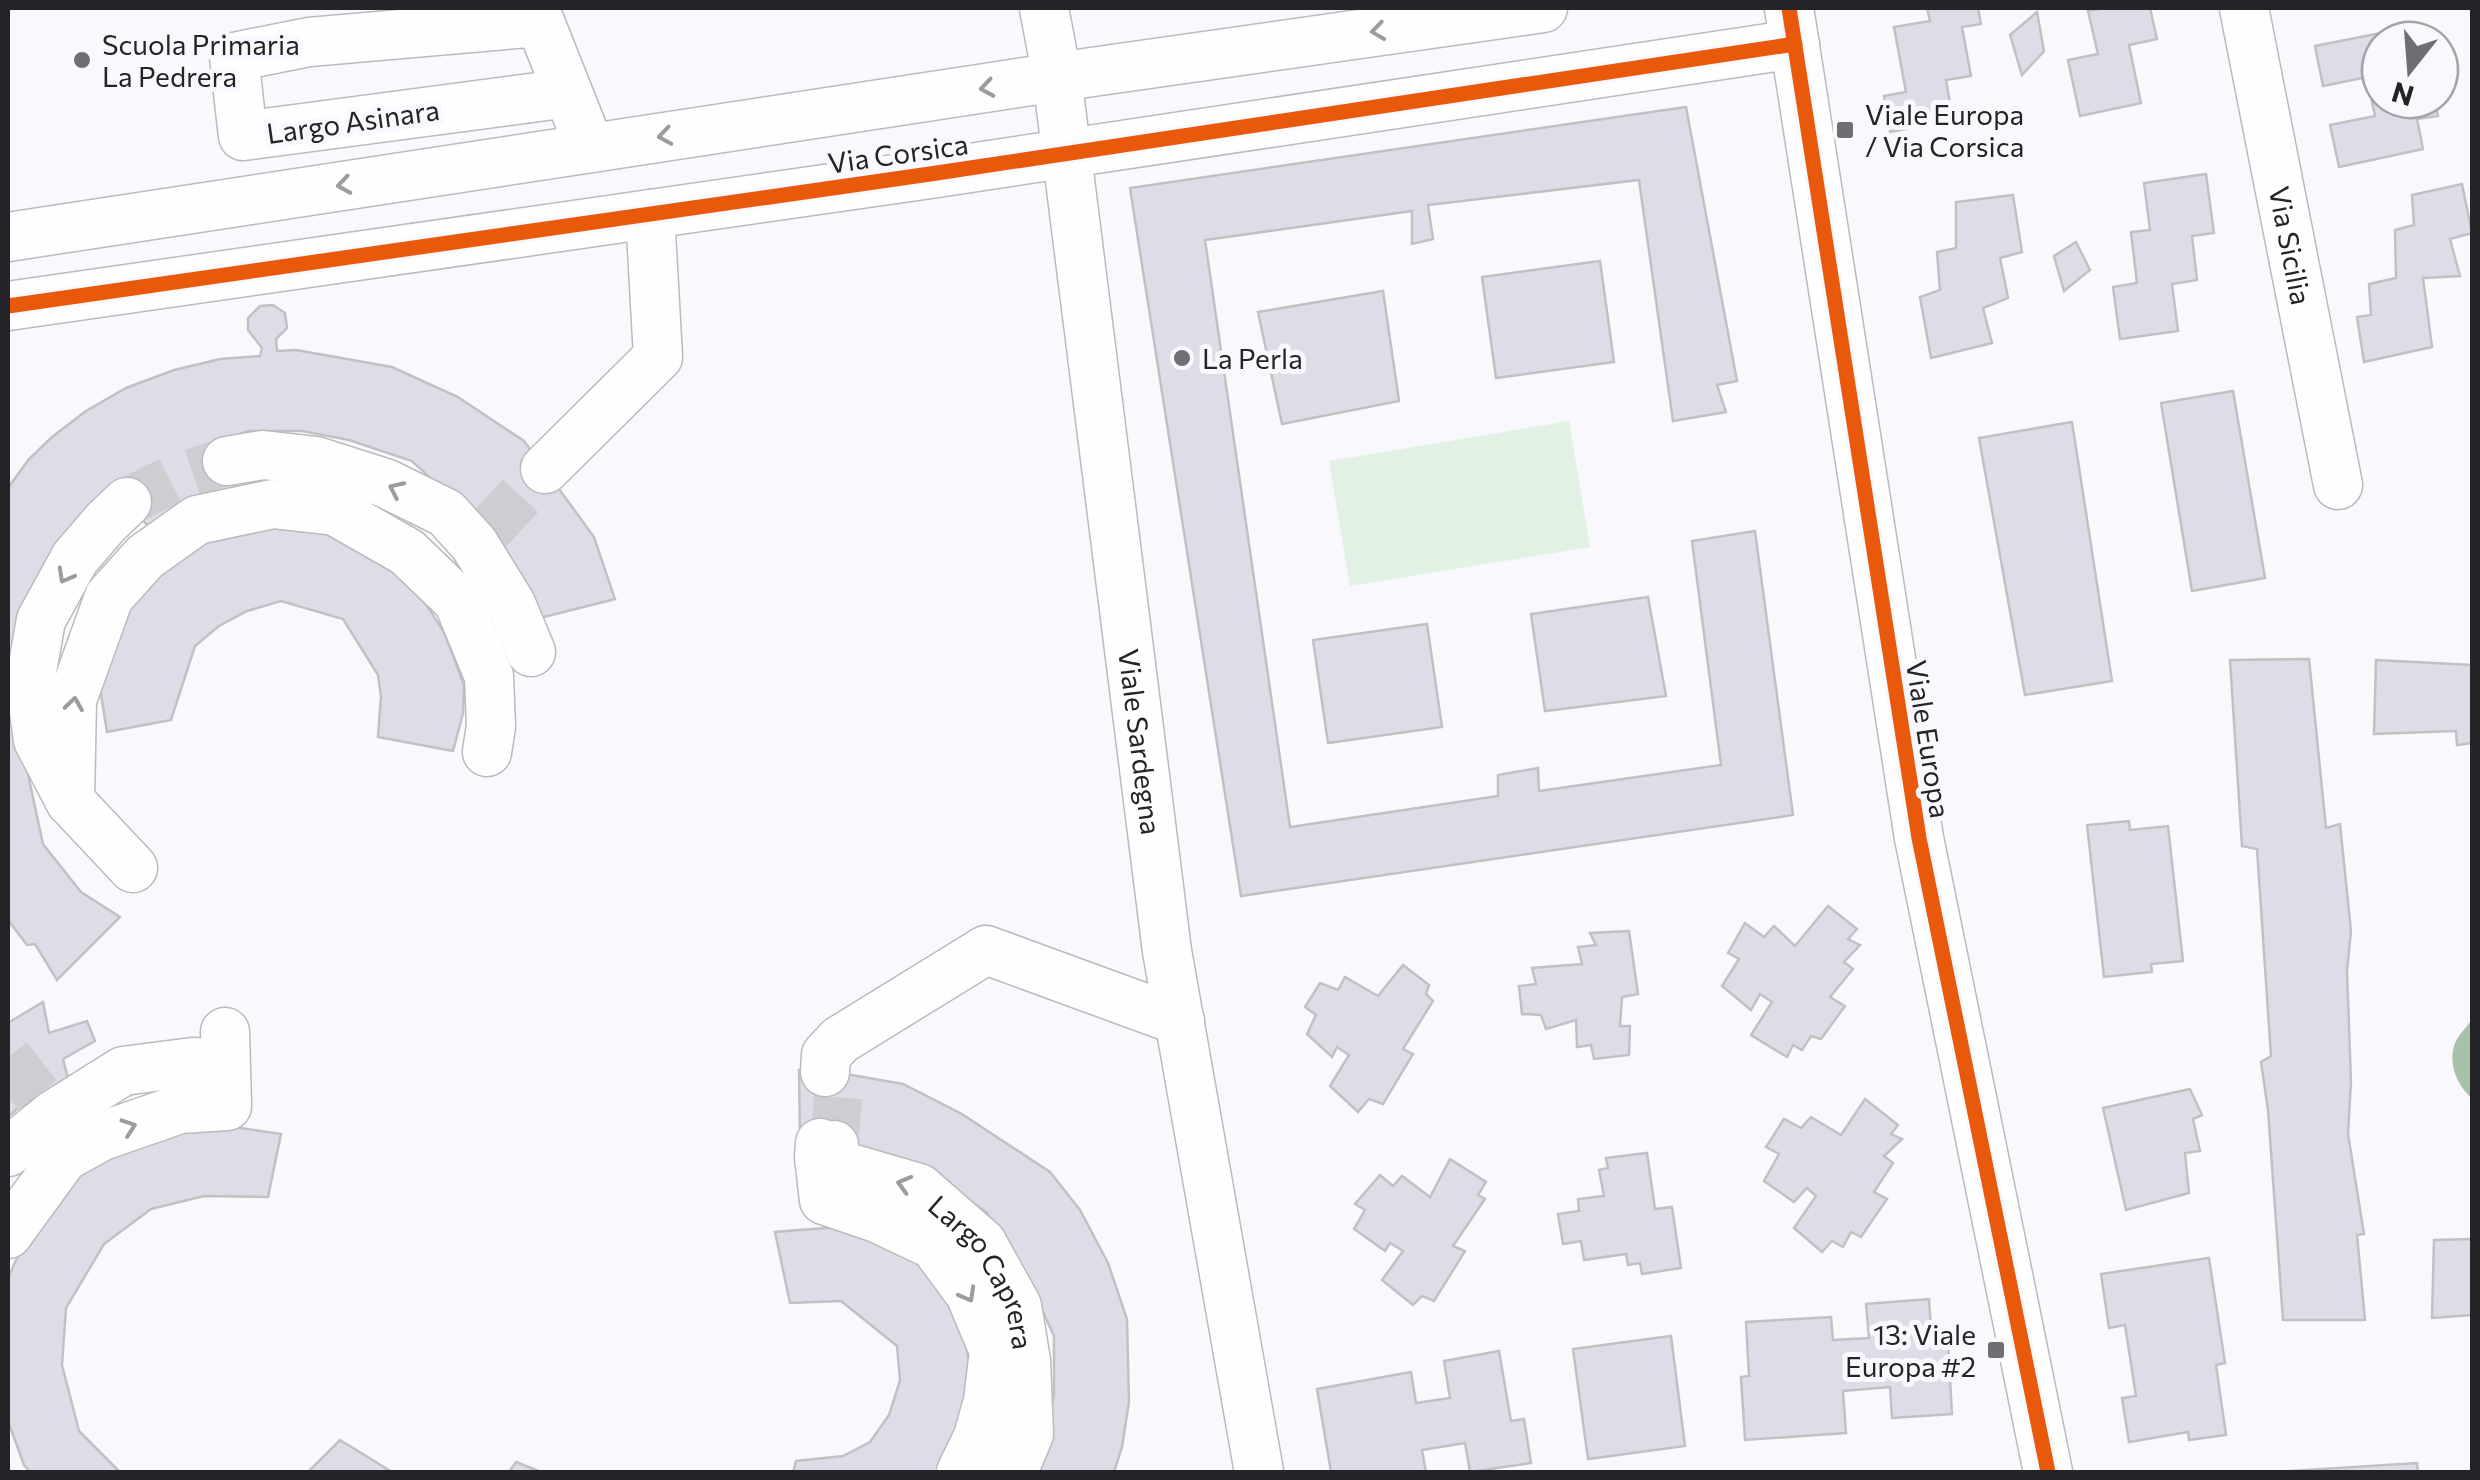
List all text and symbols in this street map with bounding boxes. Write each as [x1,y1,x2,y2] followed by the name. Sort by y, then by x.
[1369,20,1386,41] one-way arrow
[2360,20,2460,120] north arrow
[102,27,300,93] place label: Scuola Primaria La Pedrera
[71,49,93,71] marker: Scuola Primaria La Pedrera
[2387,76,2417,114] text: N
[978,77,995,98] one-way arrow
[264,92,442,150] street label: Largo Asinara
[1865,97,2024,163] place label: Viale Europa / Via Corsica
[1834,119,1856,141] marker: Viale Europa / Via Corsica
[657,125,674,146] one-way arrow
[826,126,970,180] street label: Via Corsica
[336,174,352,195] one-way arrow
[2262,183,2319,308] street label: Via Sicilia
[1202,341,1303,375] place label: La Perla
[1171,347,1193,369] marker: La Perla
[388,481,406,501] one-way arrow
[57,566,77,584] one-way arrow
[1112,647,1169,836] street label: Viale Sardegna
[1900,658,1958,820] street label: Viale Europa
[63,696,84,712] one-way arrow
[119,1118,137,1139] one-way arrow
[895,1174,913,1195] one-way arrow
[922,1188,1041,1352] street label: Largo Caprera
[956,1284,976,1302] one-way arrow
[1845,1317,1976,1383] place label: 13: Viale Europa #2
[1985,1339,2007,1361] marker: 13: Viale Europa #2

